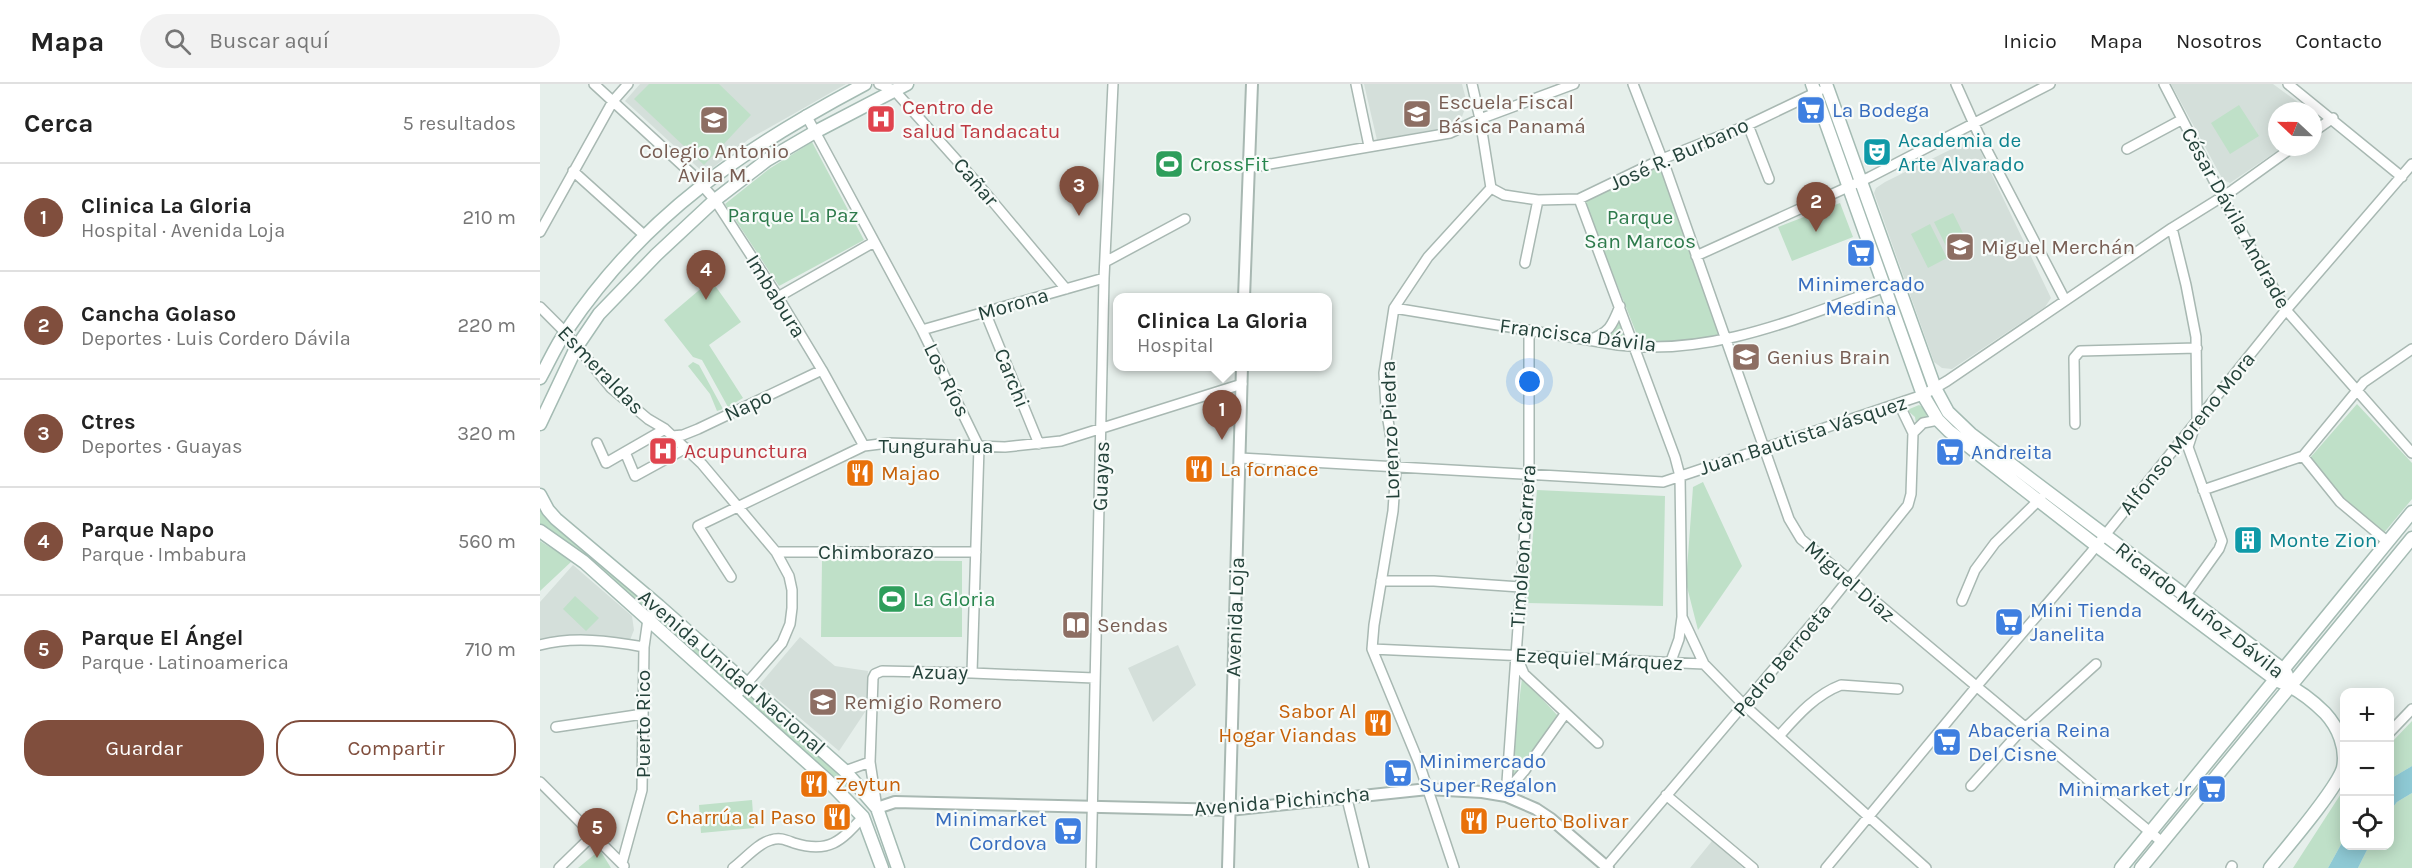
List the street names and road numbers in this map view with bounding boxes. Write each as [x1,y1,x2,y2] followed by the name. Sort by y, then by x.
[1606,113,1752,195] street label: José R. Burbano
[2176,123,2296,313] street label: César Dávila Andrade
[948,153,1004,211] street label: Cañar
[741,250,811,342] street label: Imbabura
[975,282,1051,326] street label: Morona
[1498,313,1658,357] street label: Francisca Dávila
[553,321,649,419] street label: Esmeraldas
[919,339,975,421] street label: Los Ríos
[989,345,1035,411] street label: Carchi
[2114,347,2260,519] street label: Alfonso Moreno Mora
[1376,360,1404,500] street label: Lorenzo Piedra
[720,384,776,426] street label: Napo
[1696,390,1910,480] street label: Juan Bautista Vásquez
[878,434,994,458] street label: Tungurahua
[1088,441,1114,511] street label: Guayas
[1505,464,1541,628] street label: Timoleon Carrera
[1800,535,1900,627] street label: Miguel Diaz
[2111,537,2289,683] street label: Ricardo Muñoz Dávila
[818,540,934,564] street label: Chimborazo
[1221,556,1249,678] street label: Avenida Loja
[634,584,830,760] street label: Avenida Unidad Nacional
[1728,599,1836,721] street label: Pedro Berroeta
[1514,643,1684,675] street label: Ezequiel Márquez
[912,660,968,684] street label: Azuay
[631,670,655,778] street label: Puerto Rico
[1193,781,1371,821] street label: Avenida Pichincha

